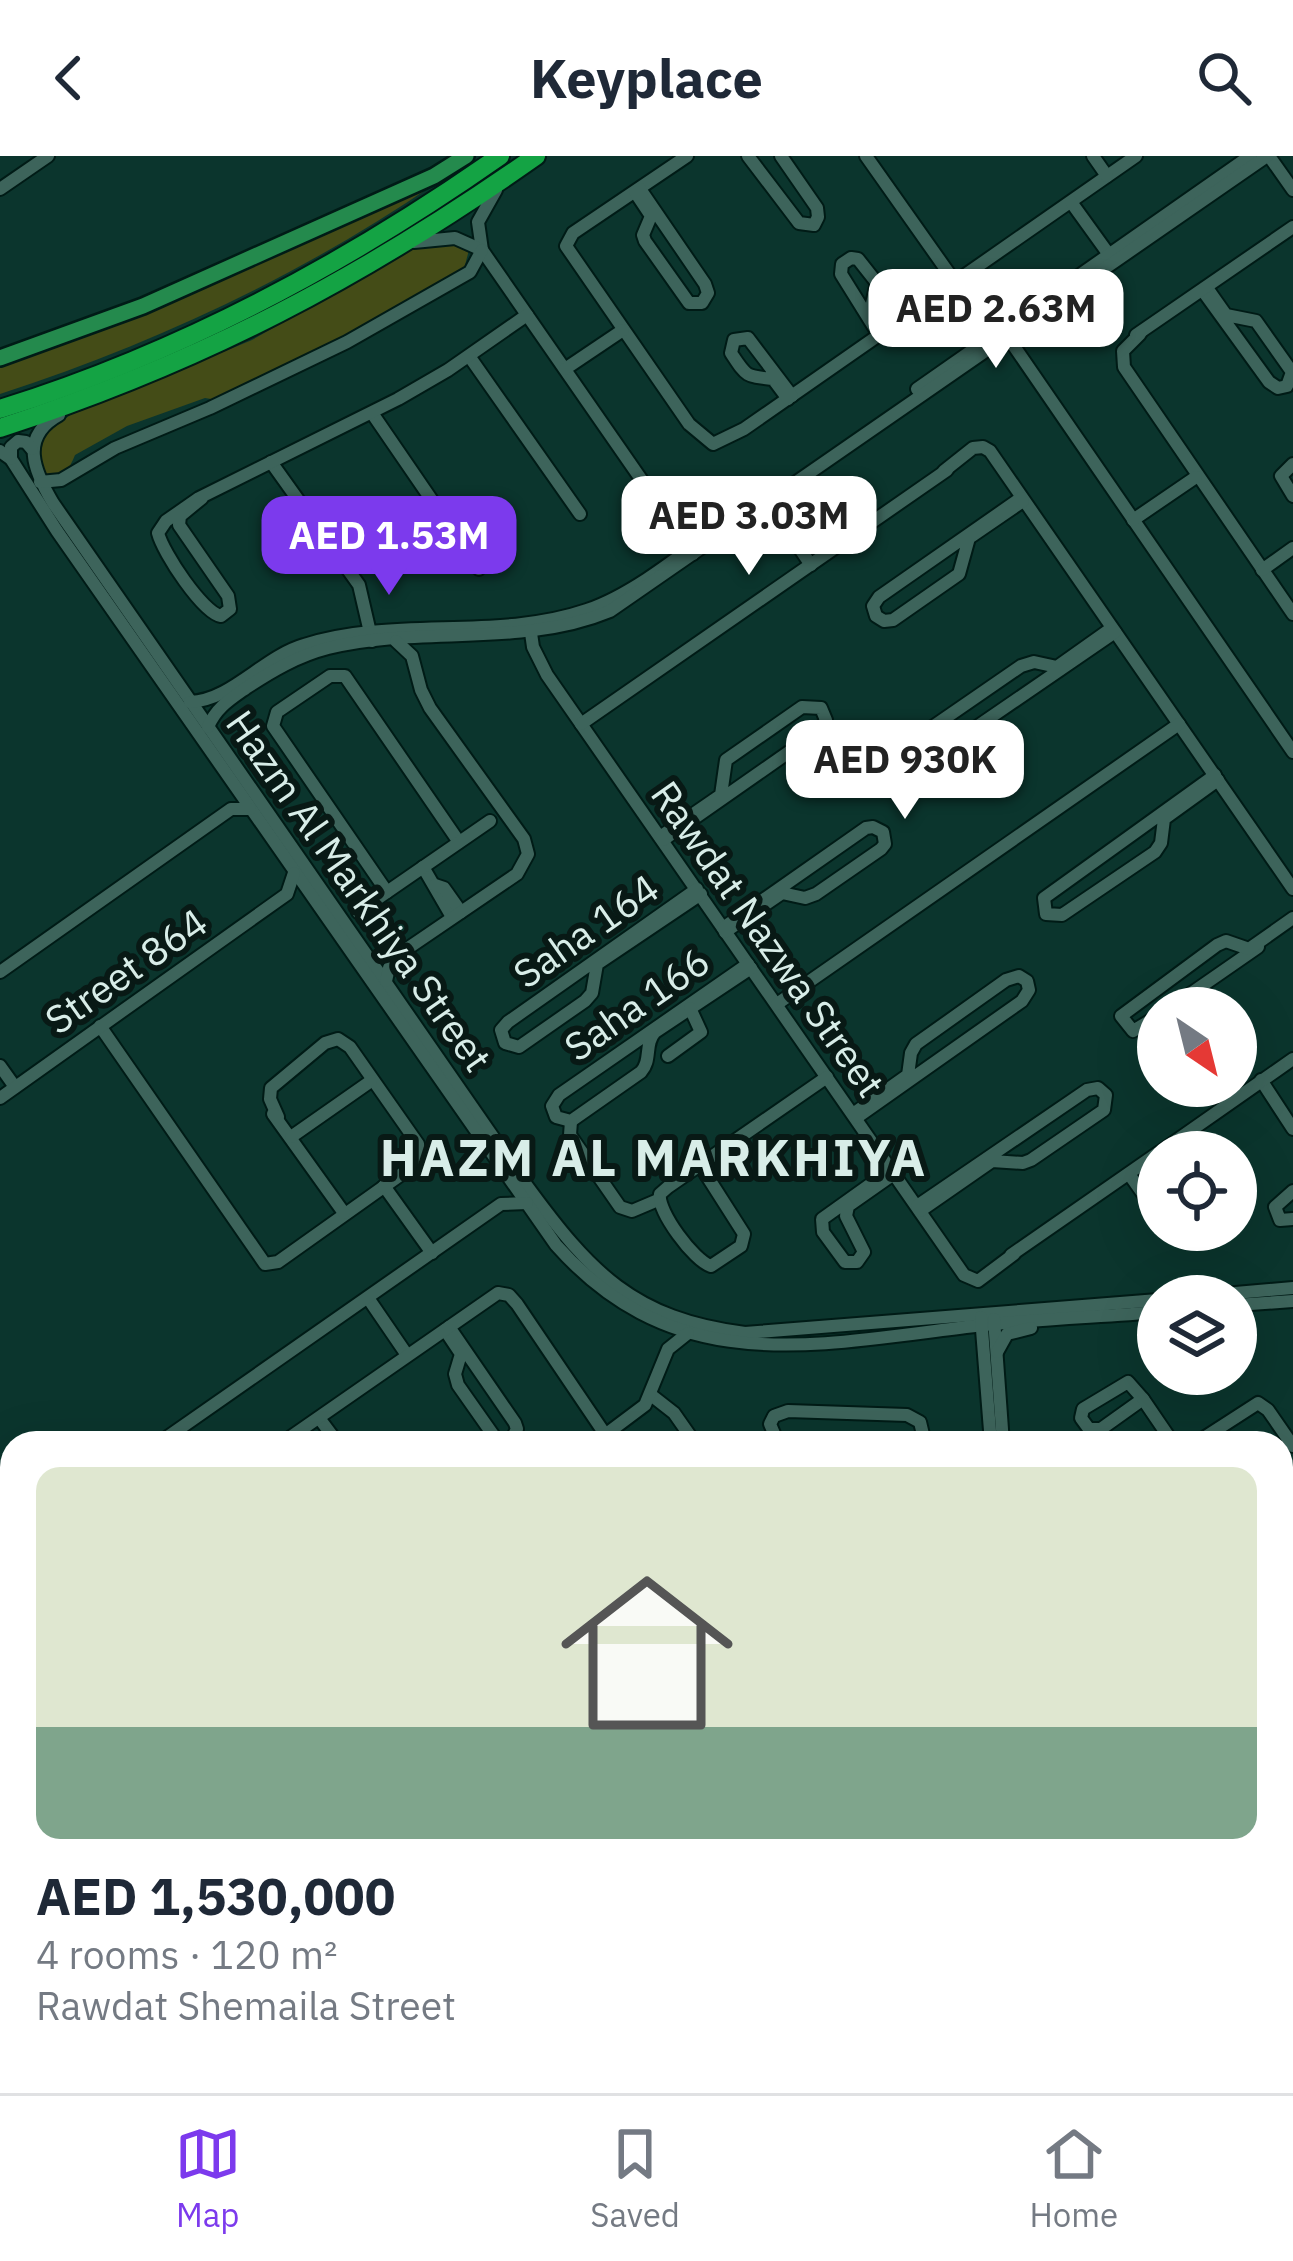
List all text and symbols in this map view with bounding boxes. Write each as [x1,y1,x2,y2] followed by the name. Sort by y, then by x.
[530,43,763,113] text: Keyplace
[36,45,102,111] icon: back
[1191,45,1257,111] icon: search
[859,269,1133,371] pin: AED 2.63M
[895,282,1097,333] text: AED 2.63M
[612,476,886,578] pin: AED 3.03M
[648,489,850,540] text: AED 3.03M
[252,496,526,598] pin: AED 1.53M
[288,509,490,560] text: AED 1.53M
[215,700,504,1081] street label: Hazm Al Markhiya Street
[781,720,1029,822] pin: AED 930K
[813,733,997,784] text: AED 930K
[640,771,897,1107] street label: Rawdat Nazwa Street
[503,862,668,999] street label: Saha 164
[35,896,217,1045] street label: Street 864
[554,935,719,1072] street label: Saha 166
[1137,987,1257,1107] north arrow
[1137,987,1257,1395] map controls
[380,1124,928,1190] district label: HAZM AL MARKHIYA
[1137,1131,1257,1251] button: locate
[1137,1275,1257,1395] button: layers
[539,1545,755,1761] icon: home
[36,1863,395,1929] text: AED 1,530,000
[36,1929,338,1980] text: 4 rooms · 120 m²
[36,1980,456,2031] text: Rawdat Shemaila Street
[175,2121,241,2236] tab: Map
[590,2121,680,2236] tab: Saved
[1029,2121,1118,2236] tab: Home

